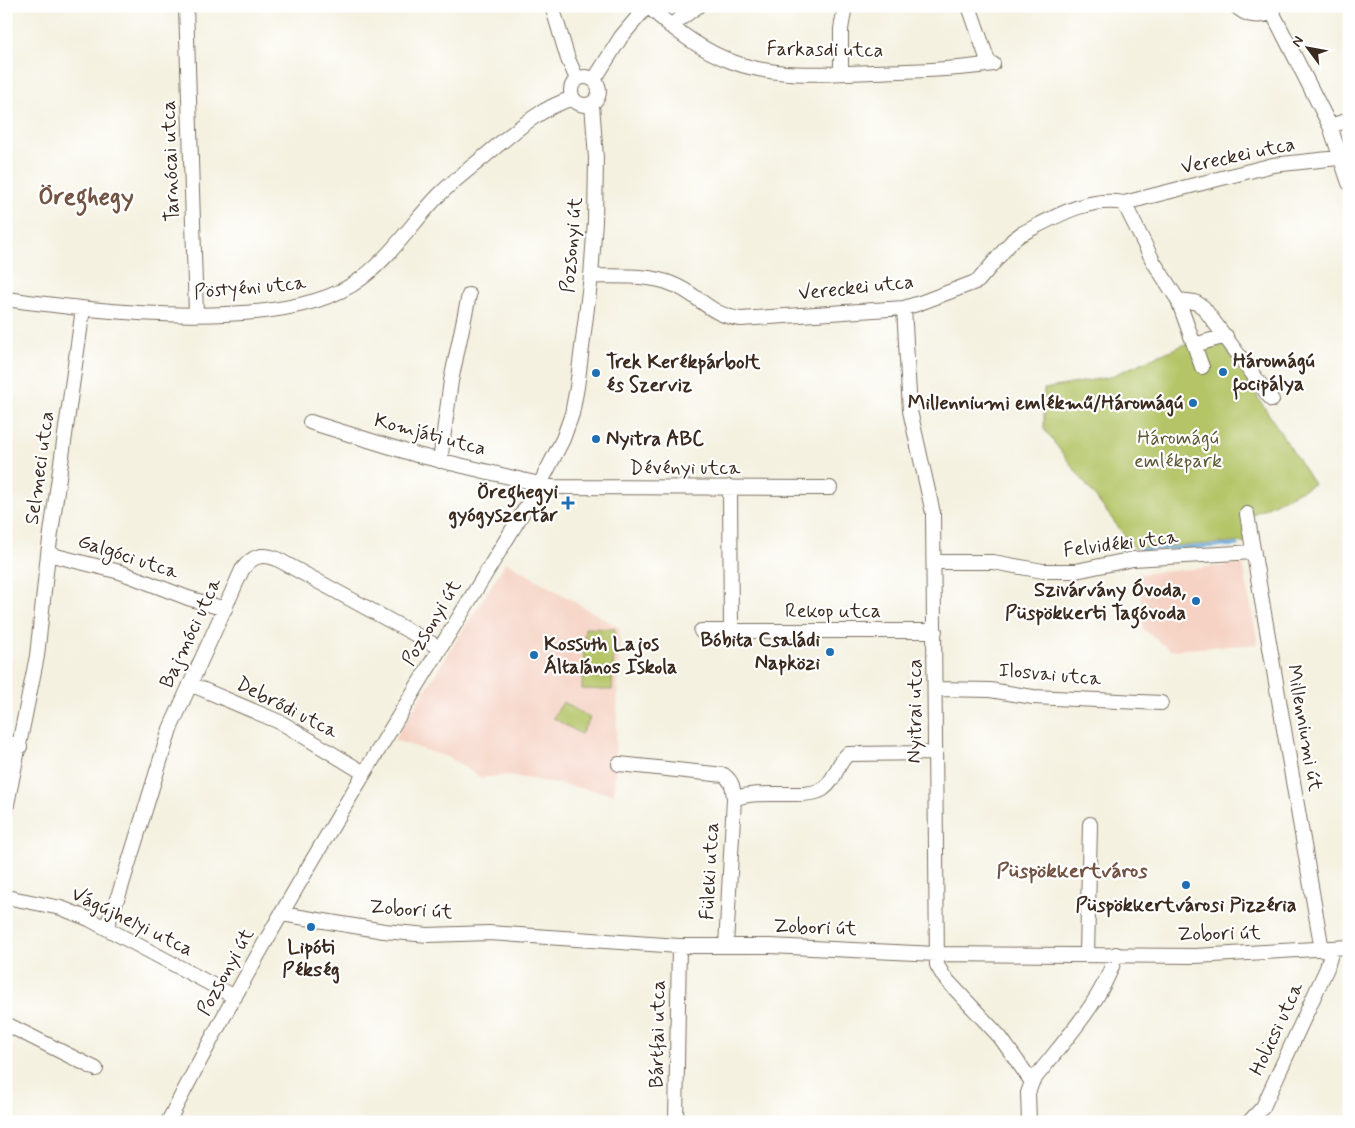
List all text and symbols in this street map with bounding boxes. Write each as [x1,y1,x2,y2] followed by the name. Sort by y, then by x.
[1282,22,1332,72] north arrow
[1288,33,1308,50] text: N
[766,35,884,65] street label: Farkasdi utca
[155,100,187,222] street label: Tarnócai utca
[1179,131,1297,181] street label: Vereckei utca
[38,181,134,216] district label: Öreghegy
[554,196,590,294] street label: Pozsonyi út
[797,269,915,307] street label: Vereckei utca
[193,270,308,306] street label: Pöstyéni utca
[1232,348,1315,400] place label: Háromágú focipálya
[606,349,762,399] place label: Trek Kerékpárbolt és Szerviz
[1217,366,1229,378] marker: Háromágú focipálya
[590,367,602,379] marker: Trek Kerékpárbolt és Szerviz
[908,390,1183,417] place label: Millenniumi emlékmű/Háromágú
[1187,397,1199,409] marker: Millenniumi emlékmű/Háromágú
[371,407,489,463] street label: Komjáti utca
[19,410,61,526] street label: Selmeci utca
[1134,425,1222,475] park label: Háromágú emlékpark
[606,426,704,453] place label: Nyitra ABC
[590,433,602,445] marker: Nyitra ABC
[630,455,741,482] street label: Dévényi utca
[448,479,559,529] place label: Öreghegyi gyógyszertár
[562,497,574,509] marker: Öreghegyi gyógyszertár
[1062,523,1181,564] street label: Felvidéki utca
[74,528,183,587] street label: Galgóci utca
[154,573,229,693] street label: Bajmóci utca
[396,575,468,671] street label: Pozsonyi út
[1005,577,1187,629] place label: Szivárvány Óvoda, Püspökkerti Tagóvoda
[1190,595,1202,607] marker: Szivárvány Óvoda, Püspökkerti Tagóvoda
[785,598,881,625] street label: Rekop utca
[700,627,820,677] place label: Bóbita Családi Napközi
[544,631,677,681] place label: Kossuth Lajos Általános Iskola
[824,646,836,658] marker: Bóbita Családi Napközi
[528,649,540,661] marker: Kossuth Lajos Általános Iskola
[998,657,1103,693] street label: Ilosvai utca
[902,659,929,763] street label: Nyitrai utca
[1280,663,1328,794] street label: Millenniumi út
[231,671,344,746] street label: Debrődi utca
[694,821,726,921] street label: Füleki utca
[997,857,1148,885] district label: Püspökkertváros
[1180,879,1192,891] marker: Püspökkertvárosi Pizzéria
[66,881,198,963] street label: Vágújhelyi utca
[1075,892,1297,919] place label: Püspökkertvárosi Pizzéria
[369,894,454,926] street label: Zobori út
[773,913,857,943] street label: Zobori út
[1177,920,1261,948] street label: Zobori út
[305,921,317,933] marker: Lipóti Pékség
[191,923,261,1021] street label: Pozsonyi út
[282,934,340,984] place label: Lipóti Pékség
[1244,977,1311,1080] street label: Holicsi utca
[644,980,672,1088] street label: Bártfai utca

